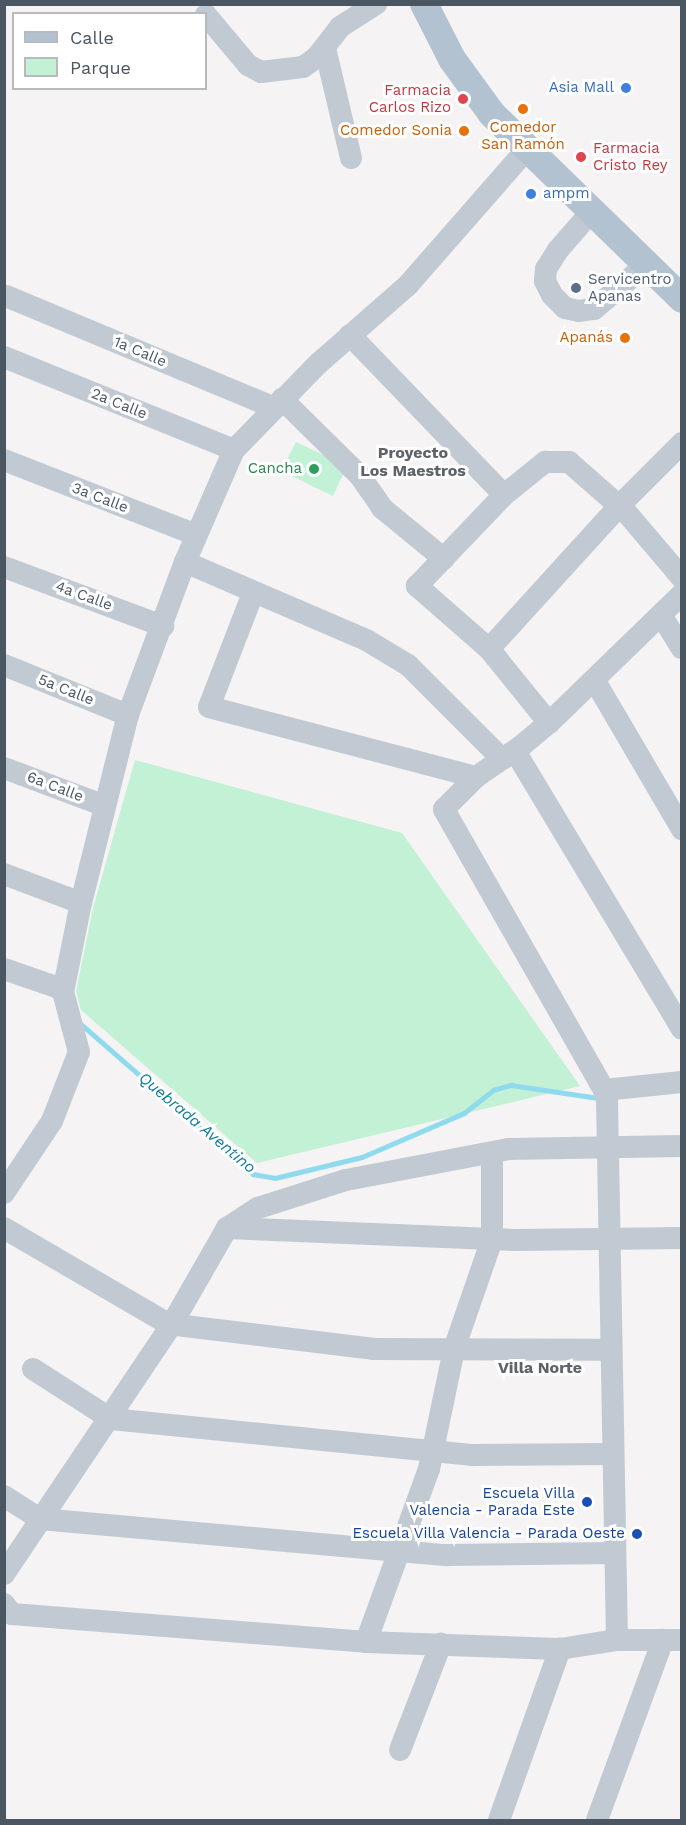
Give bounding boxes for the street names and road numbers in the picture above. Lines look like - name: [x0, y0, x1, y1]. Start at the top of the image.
- street label: 1a Calle: [111, 333, 169, 371]
- street label: 2a Calle: [88, 385, 150, 423]
- street label: 3a Calle: [69, 479, 131, 517]
- street label: 4a Calle: [53, 577, 115, 615]
- street label: 5a Calle: [35, 671, 97, 709]
- street label: 6a Calle: [24, 768, 86, 806]

